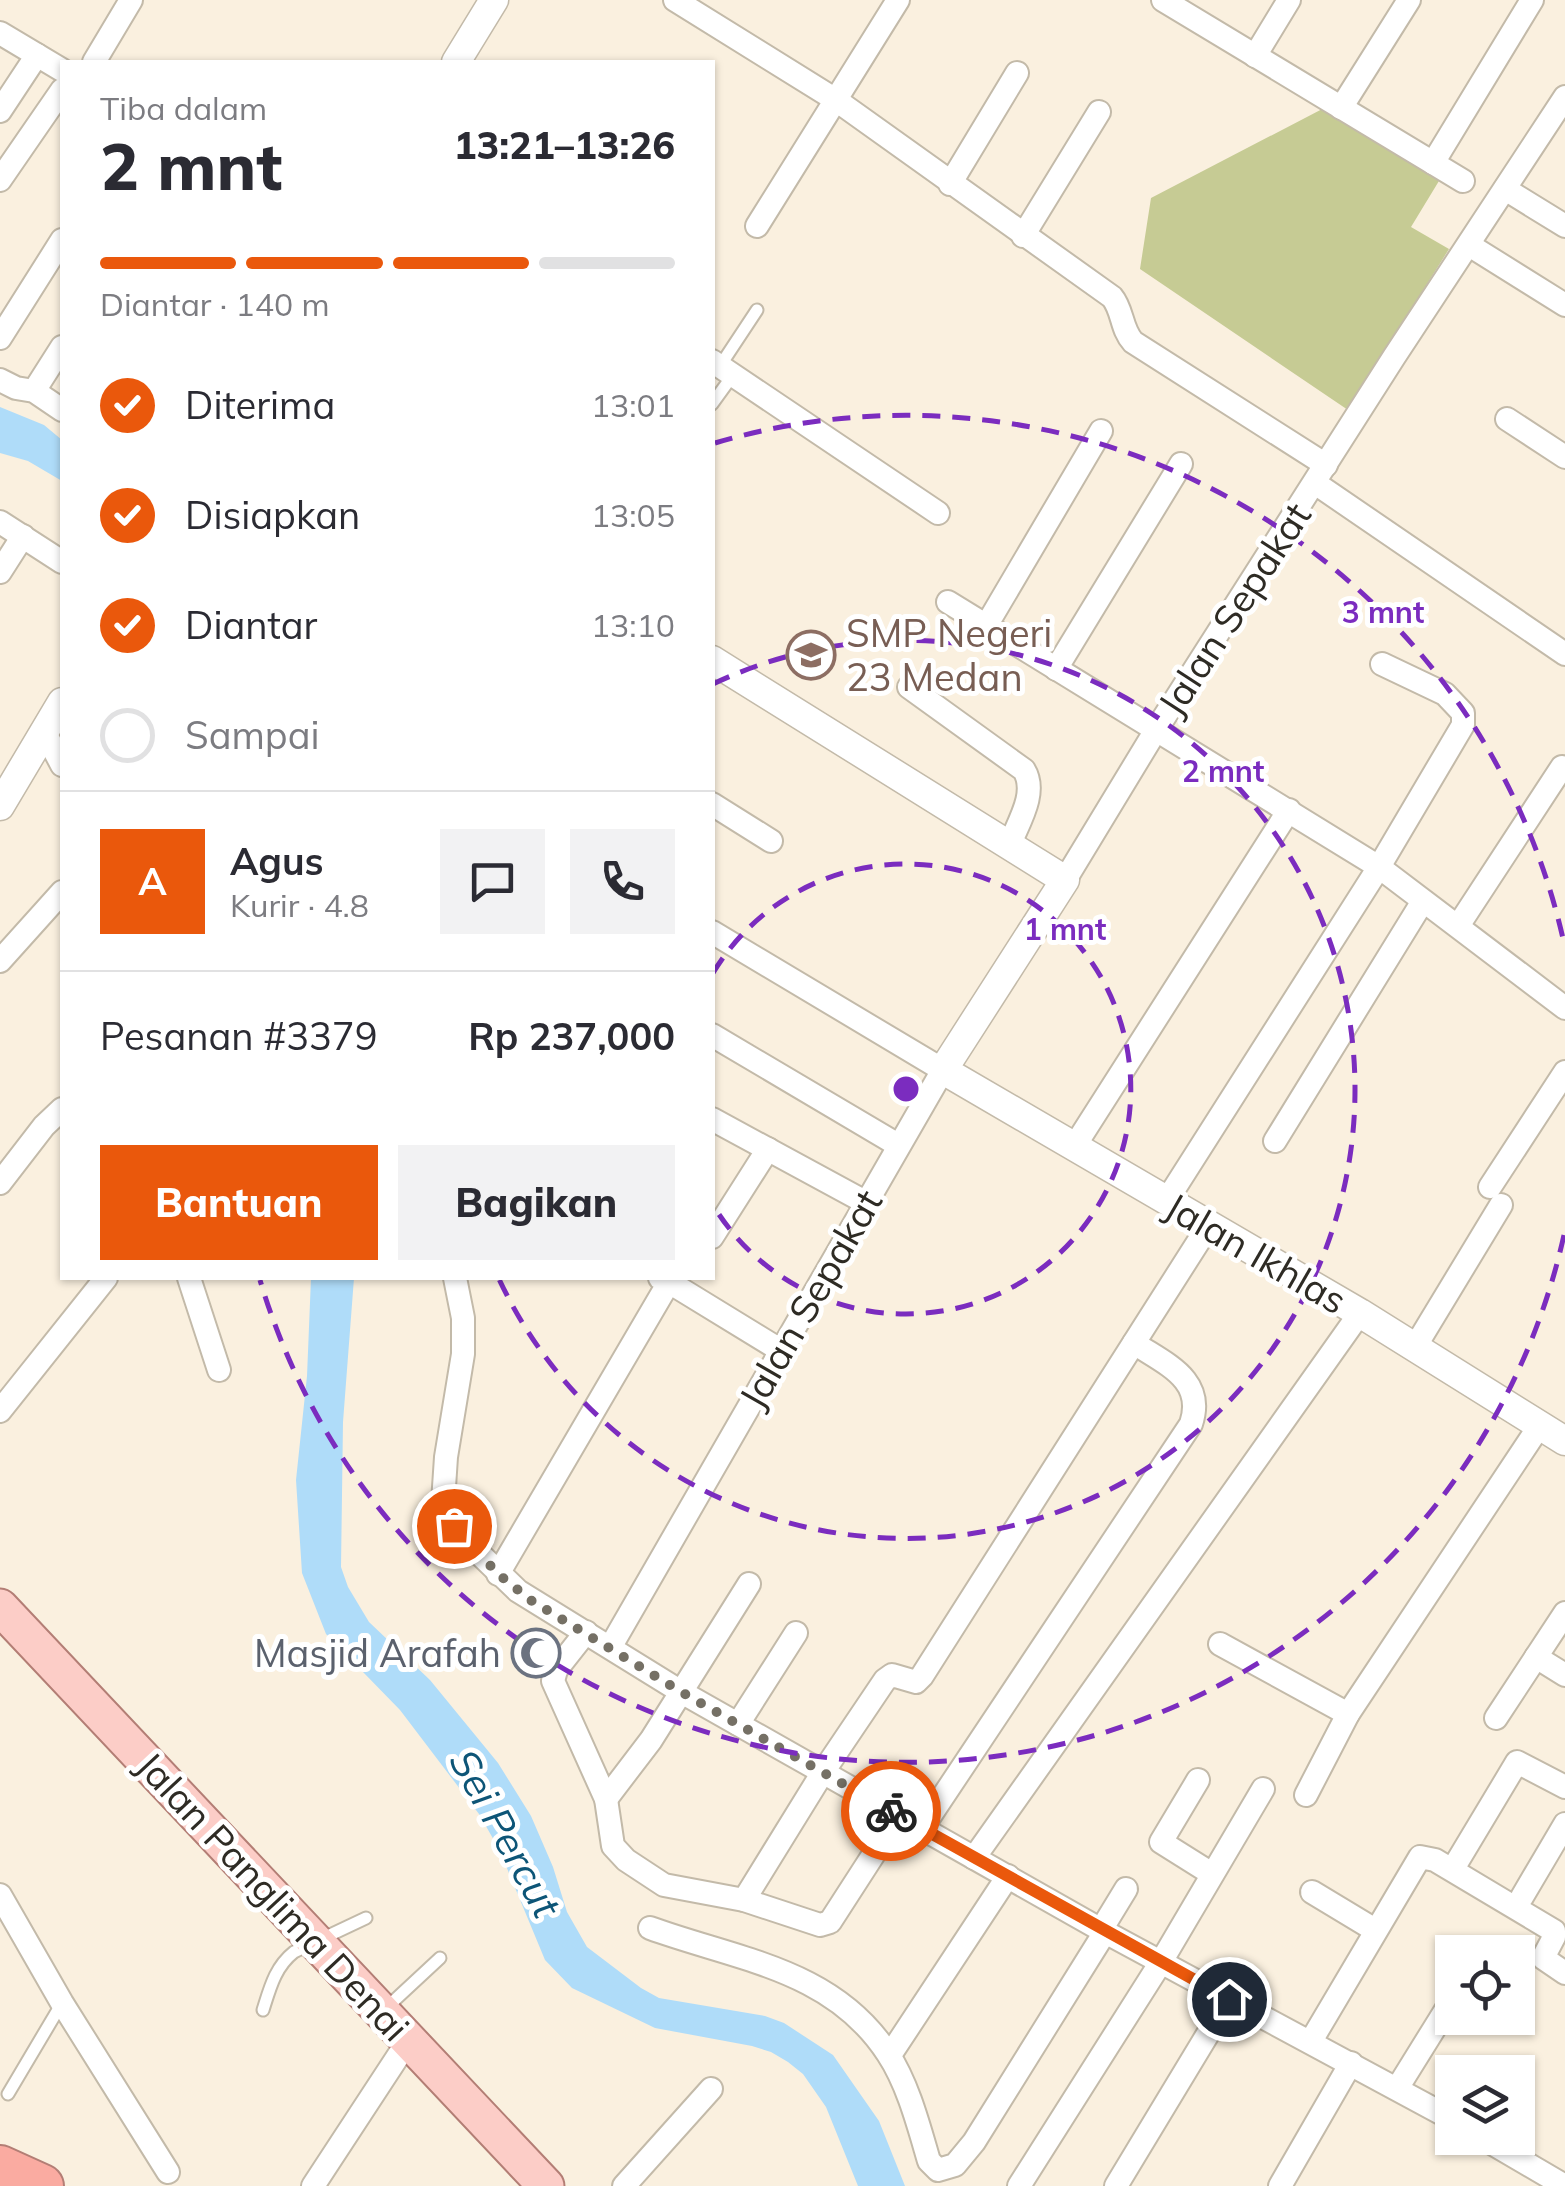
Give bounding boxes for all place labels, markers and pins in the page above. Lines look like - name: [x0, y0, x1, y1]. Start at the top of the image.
- place label: SMP Negeri 23 Medan: [846, 609, 1052, 701]
- school or university icon: SMP Negeri 23 Medan: [785, 629, 837, 681]
- centre of rings: [888, 1071, 924, 1107]
- pin: [412, 1484, 497, 1569]
- mosque icon: Masjid Arafah: [510, 1627, 562, 1679]
- place label: Masjid Arafah: [254, 1629, 501, 1677]
- pin: [1187, 1957, 1272, 2042]

